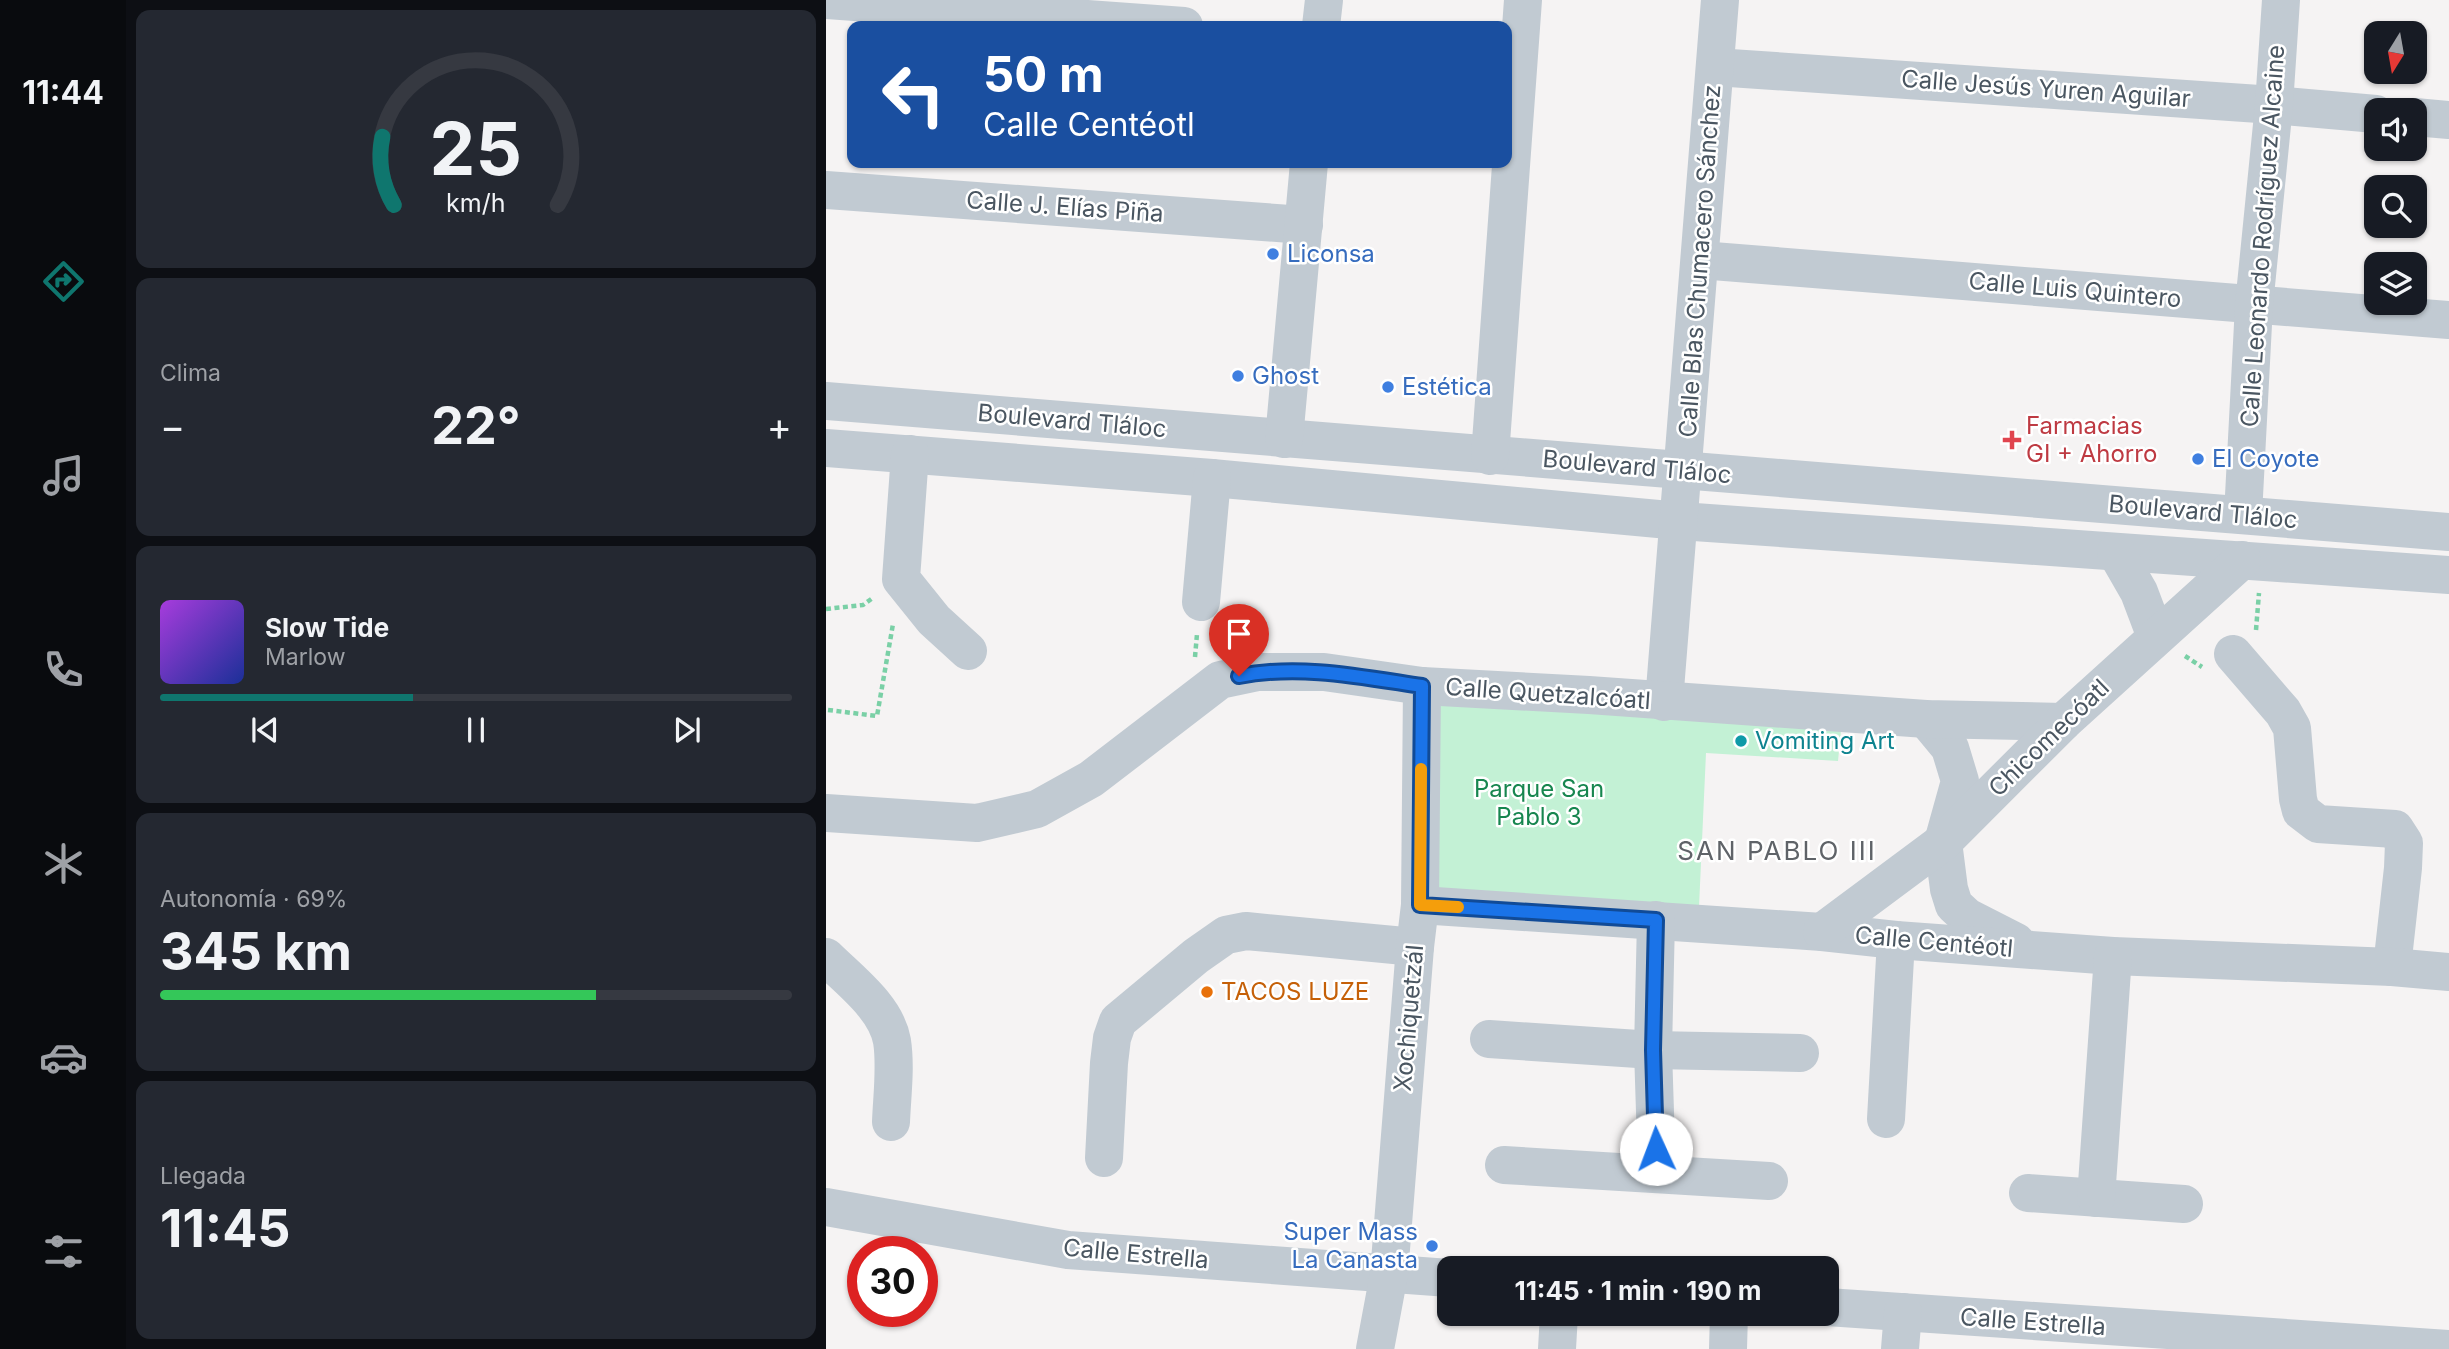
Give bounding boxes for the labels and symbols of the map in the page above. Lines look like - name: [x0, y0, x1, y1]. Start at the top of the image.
- north arrow: [2364, 21, 2427, 84]
- street label: Calle Leonardo Rodríguez Alcaine: [2235, 44, 2290, 428]
- street label: Calle Jesús Yuren Aguilar: [1900, 64, 2192, 113]
- street label: Calle Blas Chumacero Sánchez: [1673, 84, 1726, 438]
- street label: Calle J. Elías Piña: [965, 185, 1165, 228]
- place label: Liconsa: [1287, 239, 1375, 268]
- marker: Liconsa: [1265, 246, 1281, 262]
- street label: Calle Luis Quintero: [1967, 266, 2183, 313]
- place label: Ghost: [1252, 361, 1319, 390]
- marker: Ghost: [1230, 368, 1246, 384]
- place label: Estética: [1402, 372, 1492, 401]
- marker: Estética: [1380, 379, 1396, 395]
- street label: Boulevard Tláloc: [977, 398, 1168, 443]
- place label: Farmacias GI + Ahorro: [2026, 411, 2157, 468]
- marker: Farmacias GI + Ahorro: [2004, 432, 2020, 448]
- street label: Boulevard Tláloc: [1542, 444, 1733, 489]
- place label: El Coyote: [2212, 444, 2319, 473]
- marker: El Coyote: [2190, 451, 2206, 467]
- street label: Boulevard Tláloc: [2108, 489, 2299, 534]
- pin: [1209, 604, 1269, 676]
- street label: Calle Quetzalcóatl: [1444, 672, 1652, 715]
- street label: Chicomecóatl: [1982, 673, 2115, 802]
- place label: Vomiting Art: [1755, 726, 1895, 755]
- marker: Vomiting Art: [1733, 733, 1749, 749]
- park label: Parque San Pablo 3: [1474, 774, 1604, 831]
- district label: SAN PABLO III: [1677, 835, 1877, 866]
- street label: Calle Centéotl: [1854, 920, 2014, 963]
- street label: Xochiquetzál: [1388, 943, 1429, 1092]
- place label: TACOS LUZE: [1221, 977, 1369, 1006]
- marker: TACOS LUZE: [1199, 984, 1215, 1000]
- position arrow: [1619, 1112, 1693, 1186]
- place label: Super Mass La Canasta: [1283, 1217, 1418, 1274]
- street label: Calle Estrella: [1062, 1233, 1210, 1274]
- speed limit sign: 30: [847, 1236, 938, 1327]
- marker: Super Mass La Canasta: [1424, 1238, 1440, 1254]
- street label: Calle Estrella: [1959, 1302, 2107, 1341]

